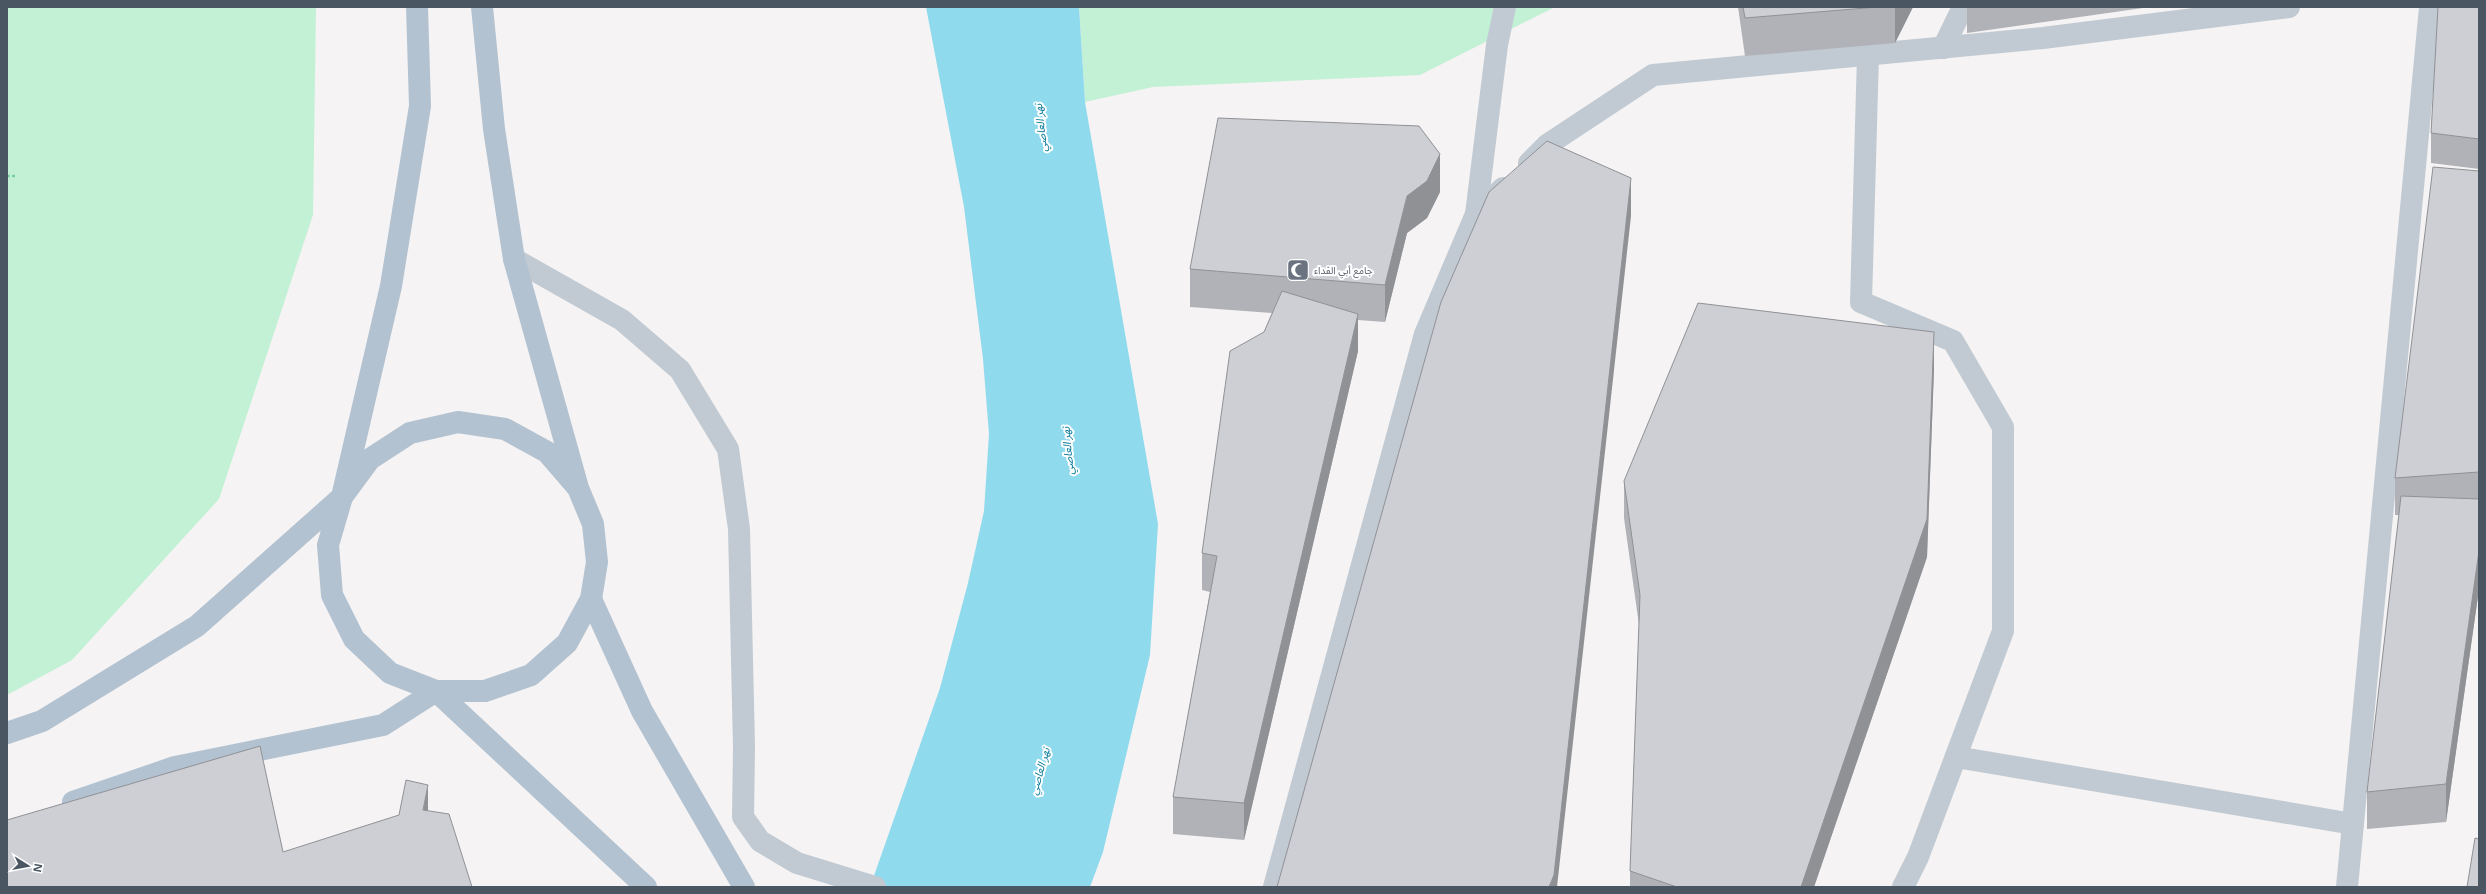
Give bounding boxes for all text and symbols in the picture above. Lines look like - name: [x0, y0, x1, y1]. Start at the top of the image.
- water label: نهر العاصي: [1030, 101, 1053, 153]
- mosque icon: جامع أبي الفداء: [1285, 257, 1311, 283]
- place label: جامع أبي الفداء: [1314, 263, 1373, 278]
- water label: نهر العاصي: [1057, 425, 1079, 476]
- water label: نهر العاصي: [1025, 744, 1056, 797]
- north arrow: [8, 846, 48, 886]
- text: N: [30, 862, 47, 874]

